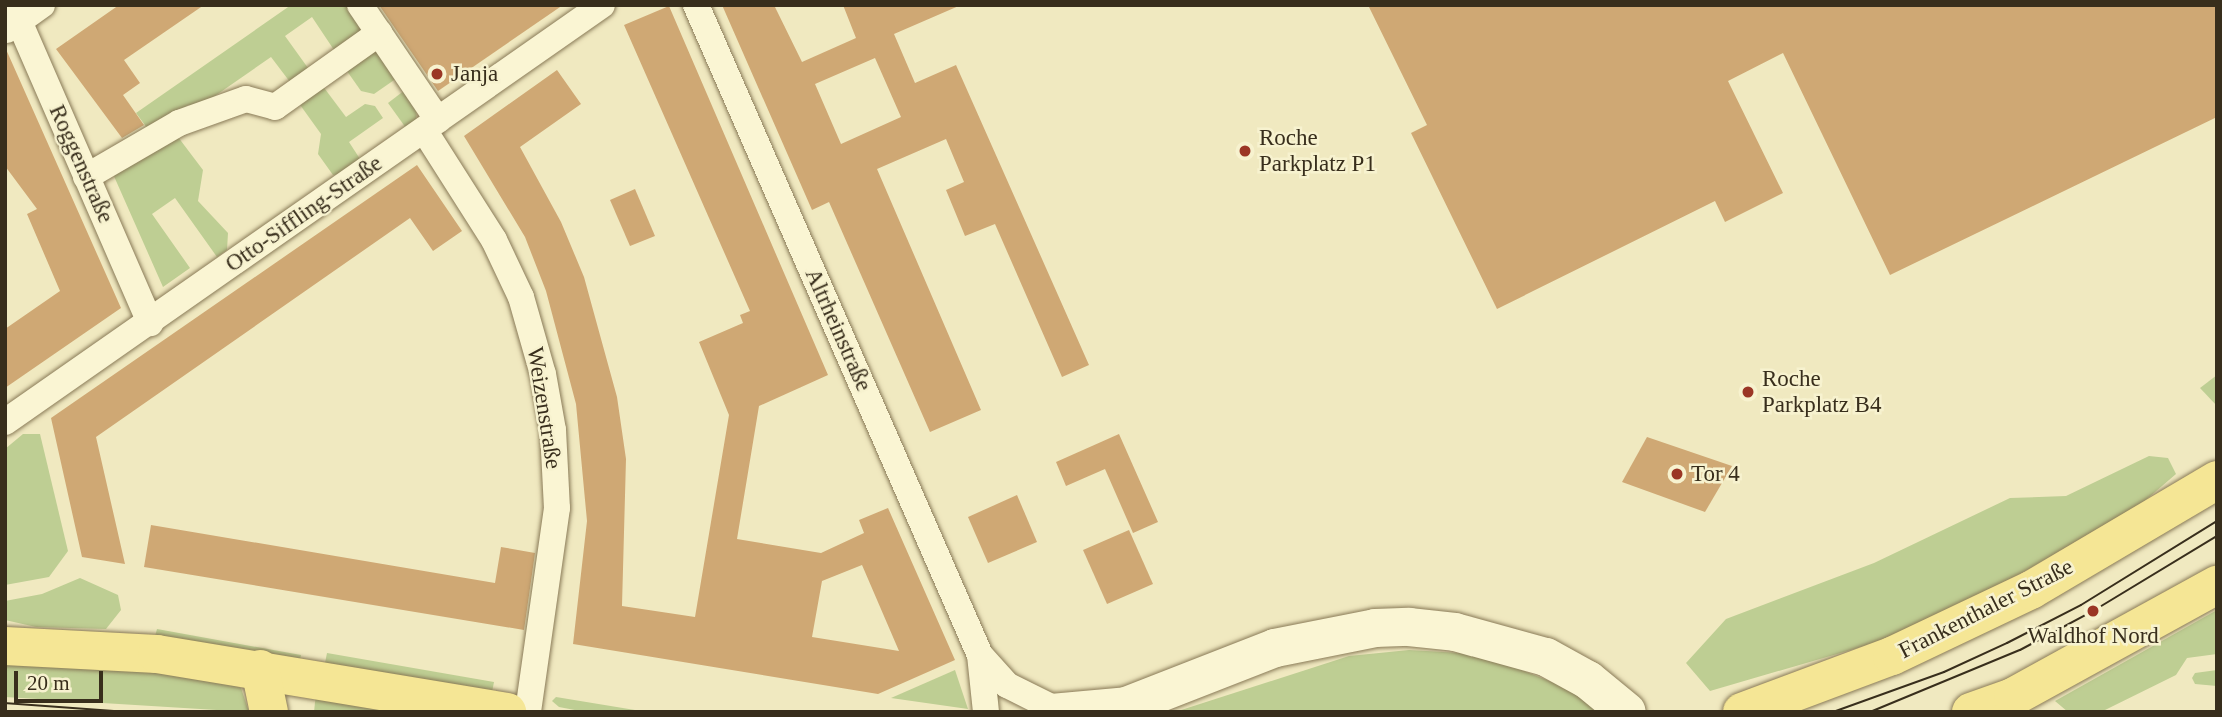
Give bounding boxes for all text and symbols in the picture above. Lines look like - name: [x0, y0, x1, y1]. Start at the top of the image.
- place label: Janja: [451, 60, 498, 88]
- marker: Janja: [429, 66, 445, 82]
- street label: Roggenstraße: [43, 101, 119, 227]
- place label: Roche Parkplatz P1: [1259, 124, 1376, 178]
- marker: Roche Parkplatz P1: [1237, 143, 1253, 159]
- street label: Otto-Siffling-Straße: [220, 150, 388, 278]
- street label: Altrheinstraße: [799, 264, 877, 396]
- street label: Weizenstraße: [521, 345, 567, 471]
- place label: Roche Parkplatz B4: [1762, 365, 1881, 419]
- marker: Roche Parkplatz B4: [1740, 384, 1756, 400]
- place label: Tor 4: [1691, 460, 1740, 488]
- marker: Tor 4: [1669, 466, 1685, 482]
- street label: Frankenthaler Straße: [1894, 553, 2078, 665]
- marker: Waldhof Nord: [2085, 603, 2101, 619]
- place label: Waldhof Nord: [2027, 622, 2159, 650]
- scale bar: [18, 658, 107, 702]
- text: 20 m: [27, 671, 70, 695]

